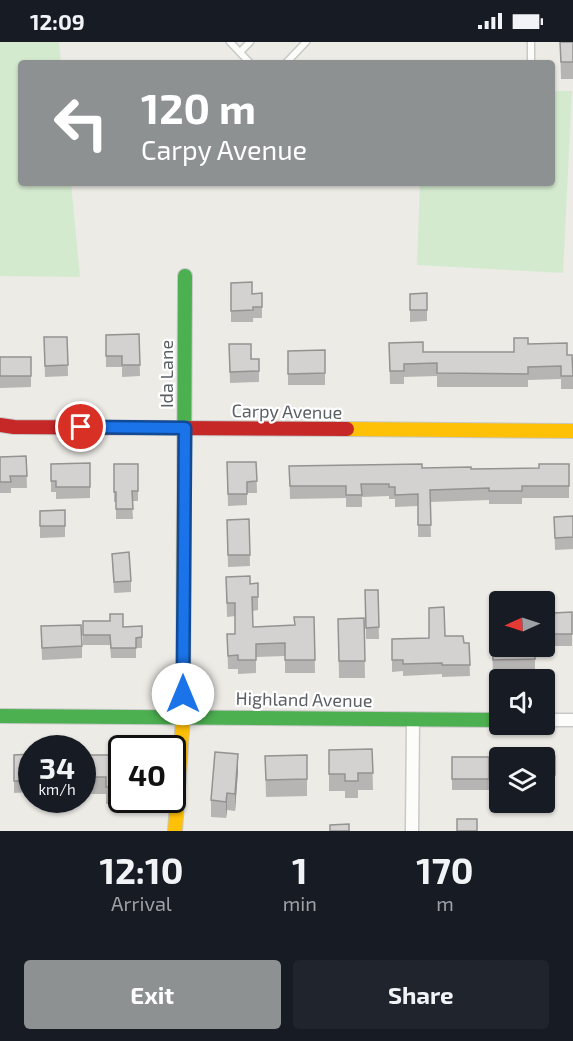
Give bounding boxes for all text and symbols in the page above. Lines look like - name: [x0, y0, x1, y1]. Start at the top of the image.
- text: 12:09: [30, 8, 85, 34]
- text: 120 m: [141, 82, 256, 132]
- icon: left: [42, 84, 120, 162]
- text: Carpy Avenue: [141, 133, 307, 165]
- street label: Ida Lane: [155, 340, 177, 408]
- street label: Carpy Avenue: [231, 399, 343, 423]
- pin: [55, 401, 106, 452]
- icon: arrive: [64, 410, 97, 443]
- north arrow: [489, 591, 555, 657]
- map controls: [489, 591, 555, 813]
- position arrow: [151, 662, 215, 726]
- button: sound: [489, 669, 555, 735]
- street label: Highland Avenue: [235, 687, 373, 711]
- speed limit sign: 40: [108, 735, 186, 813]
- button: layers: [489, 747, 555, 813]
- text: 34: [39, 749, 75, 785]
- text: km/h: [38, 780, 76, 798]
- text: 12:10: [99, 848, 183, 891]
- text: 1: [292, 848, 308, 891]
- text: 170: [416, 848, 474, 891]
- text: Arrival: [111, 891, 172, 915]
- text: min: [283, 891, 317, 915]
- text: m: [436, 891, 454, 915]
- button: Exit: [24, 960, 281, 1029]
- button: Share: [293, 960, 549, 1029]

